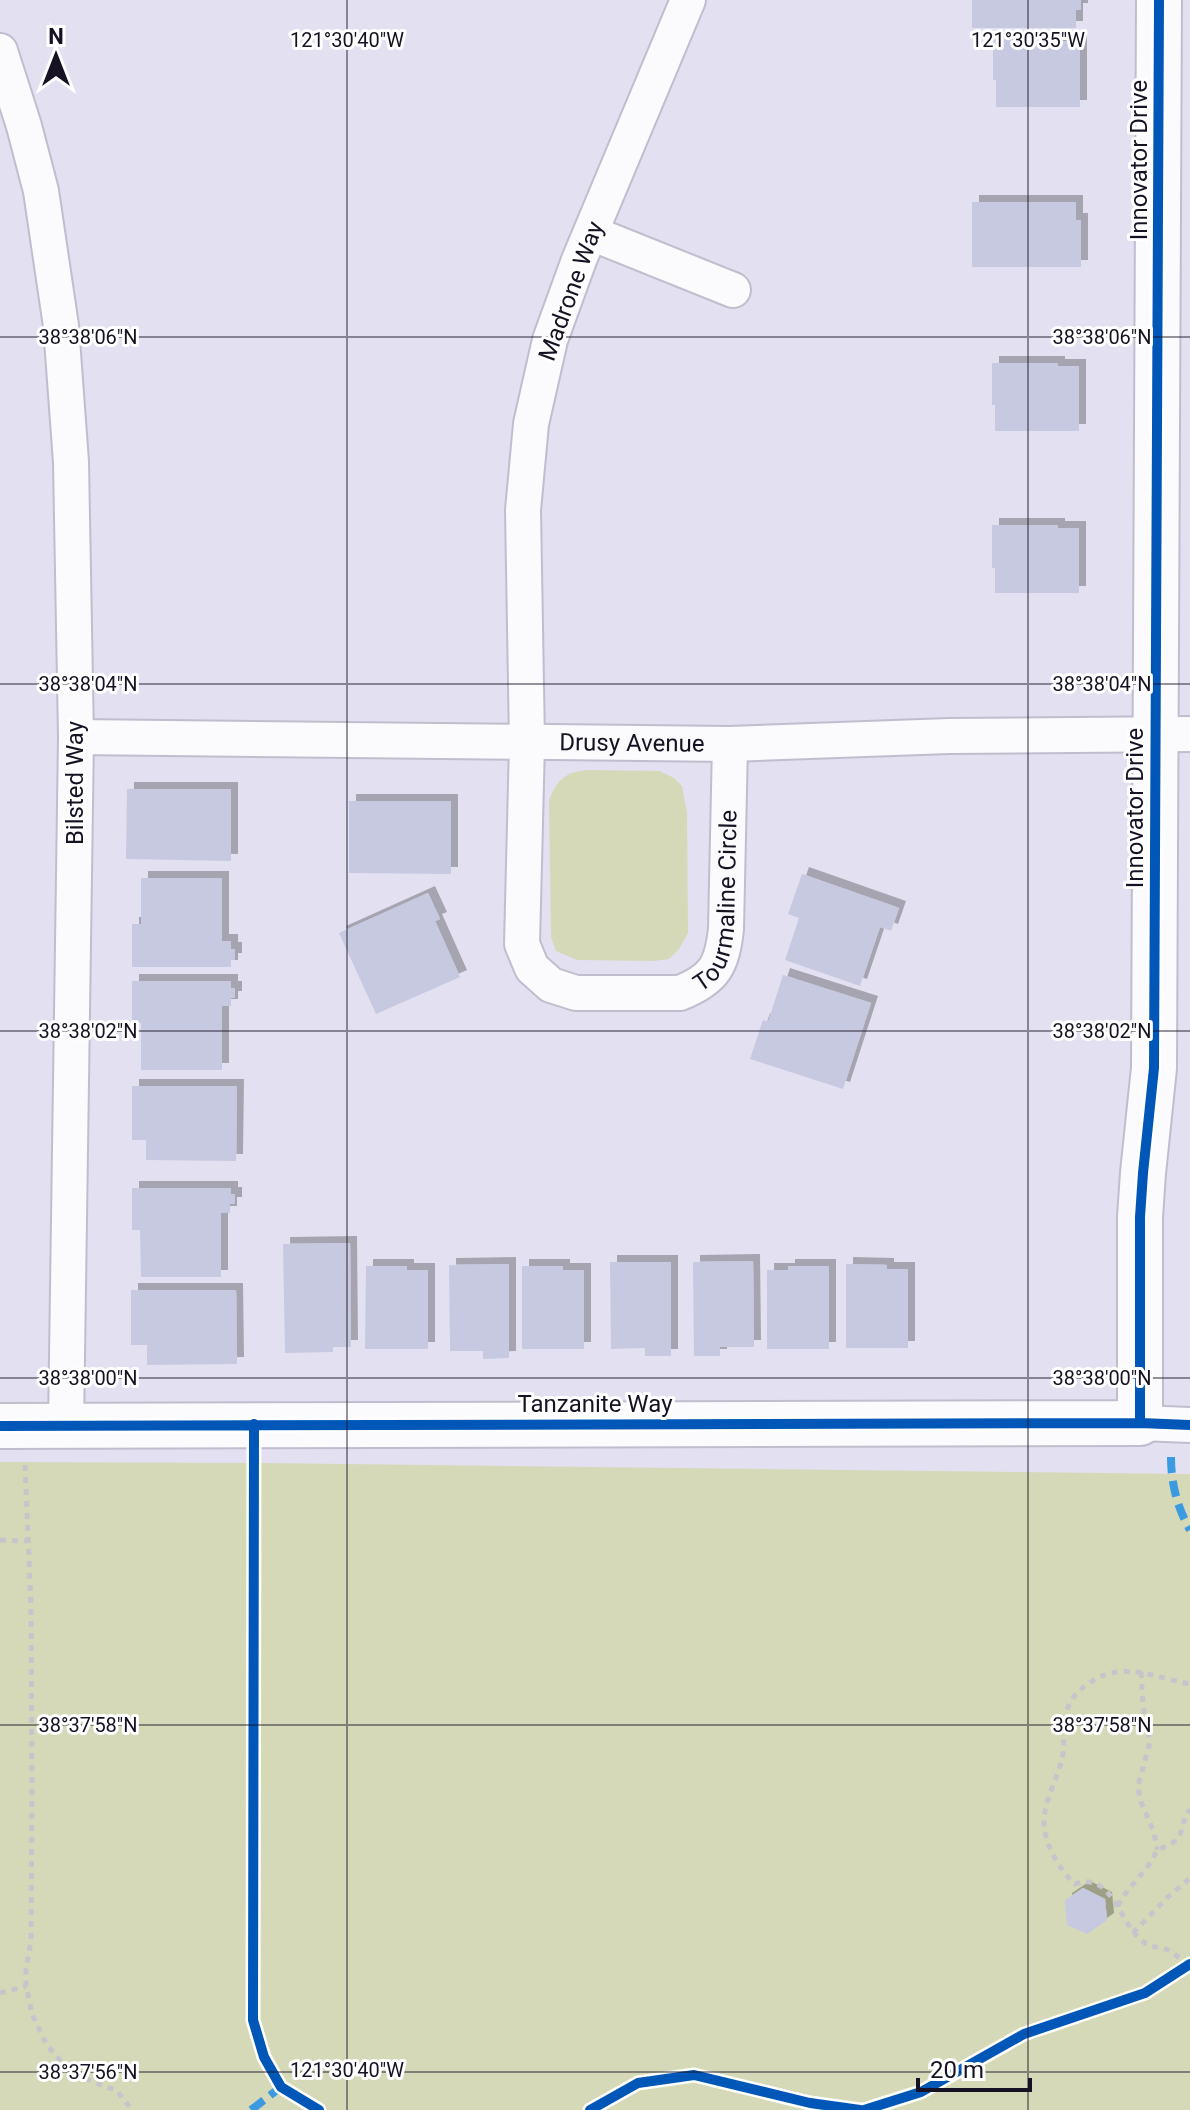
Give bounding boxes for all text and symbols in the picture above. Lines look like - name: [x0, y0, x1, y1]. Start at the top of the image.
- north arrow: [16, 16, 96, 96]
- text: N: [48, 24, 64, 49]
- text: 121°30'40"W: [290, 28, 404, 52]
- text: 121°30'35"W: [971, 28, 1085, 52]
- street label: Innovator Drive: [1125, 80, 1153, 240]
- street label: Madrone Way: [533, 217, 609, 364]
- text: 38°38'06"N: [38, 325, 138, 349]
- text: 38°38'06"N: [1052, 325, 1152, 349]
- text: 38°38'04"N: [38, 672, 138, 696]
- text: 38°38'04"N: [1052, 672, 1152, 696]
- street label: Bilsted Way: [61, 720, 89, 845]
- street label: Drusy Avenue: [559, 728, 705, 758]
- street label: Innovator Drive: [1121, 728, 1149, 888]
- street label: Tourmaline Circle: [688, 810, 743, 997]
- text: 38°38'02"N: [38, 1019, 138, 1043]
- text: 38°38'02"N: [1052, 1019, 1152, 1043]
- text: 38°38'00"N: [38, 1366, 138, 1390]
- text: 38°38'00"N: [1052, 1366, 1152, 1390]
- street label: Tanzanite Way: [517, 1390, 673, 1418]
- text: 38°37'58"N: [38, 1713, 138, 1737]
- text: 38°37'58"N: [1052, 1713, 1152, 1737]
- scale bar: [918, 2042, 1030, 2092]
- text: 20 m: [930, 2056, 984, 2084]
- text: 121°30'40"W: [290, 2058, 404, 2082]
- text: 38°37'56"N: [38, 2060, 138, 2084]

